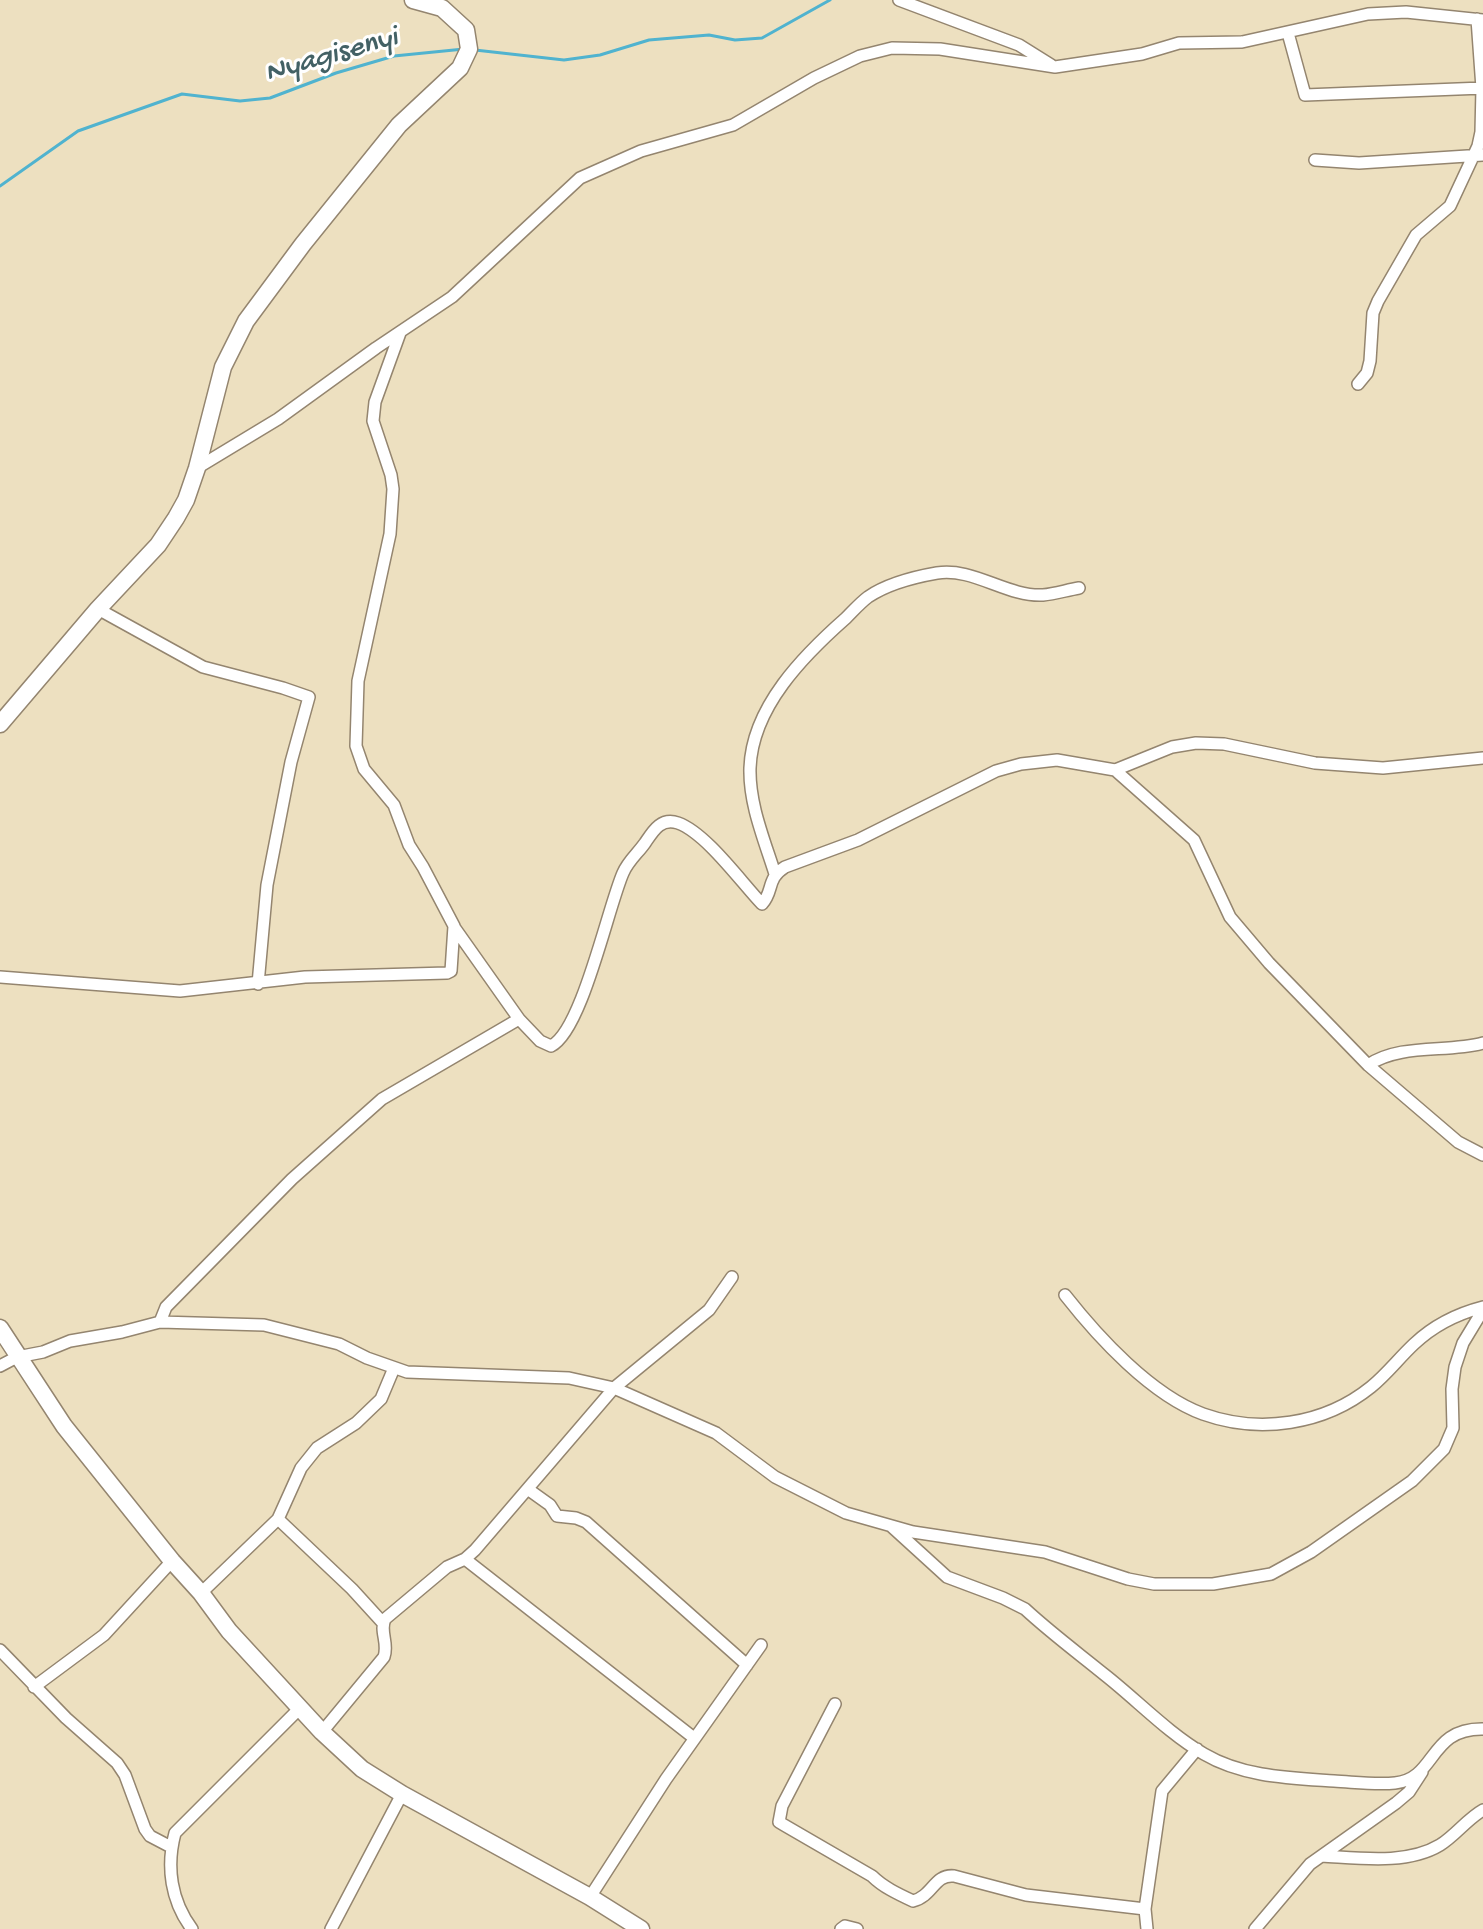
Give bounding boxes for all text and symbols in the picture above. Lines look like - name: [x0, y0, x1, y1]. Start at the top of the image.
- water label: Nyagisenyi: [261, 21, 403, 93]

